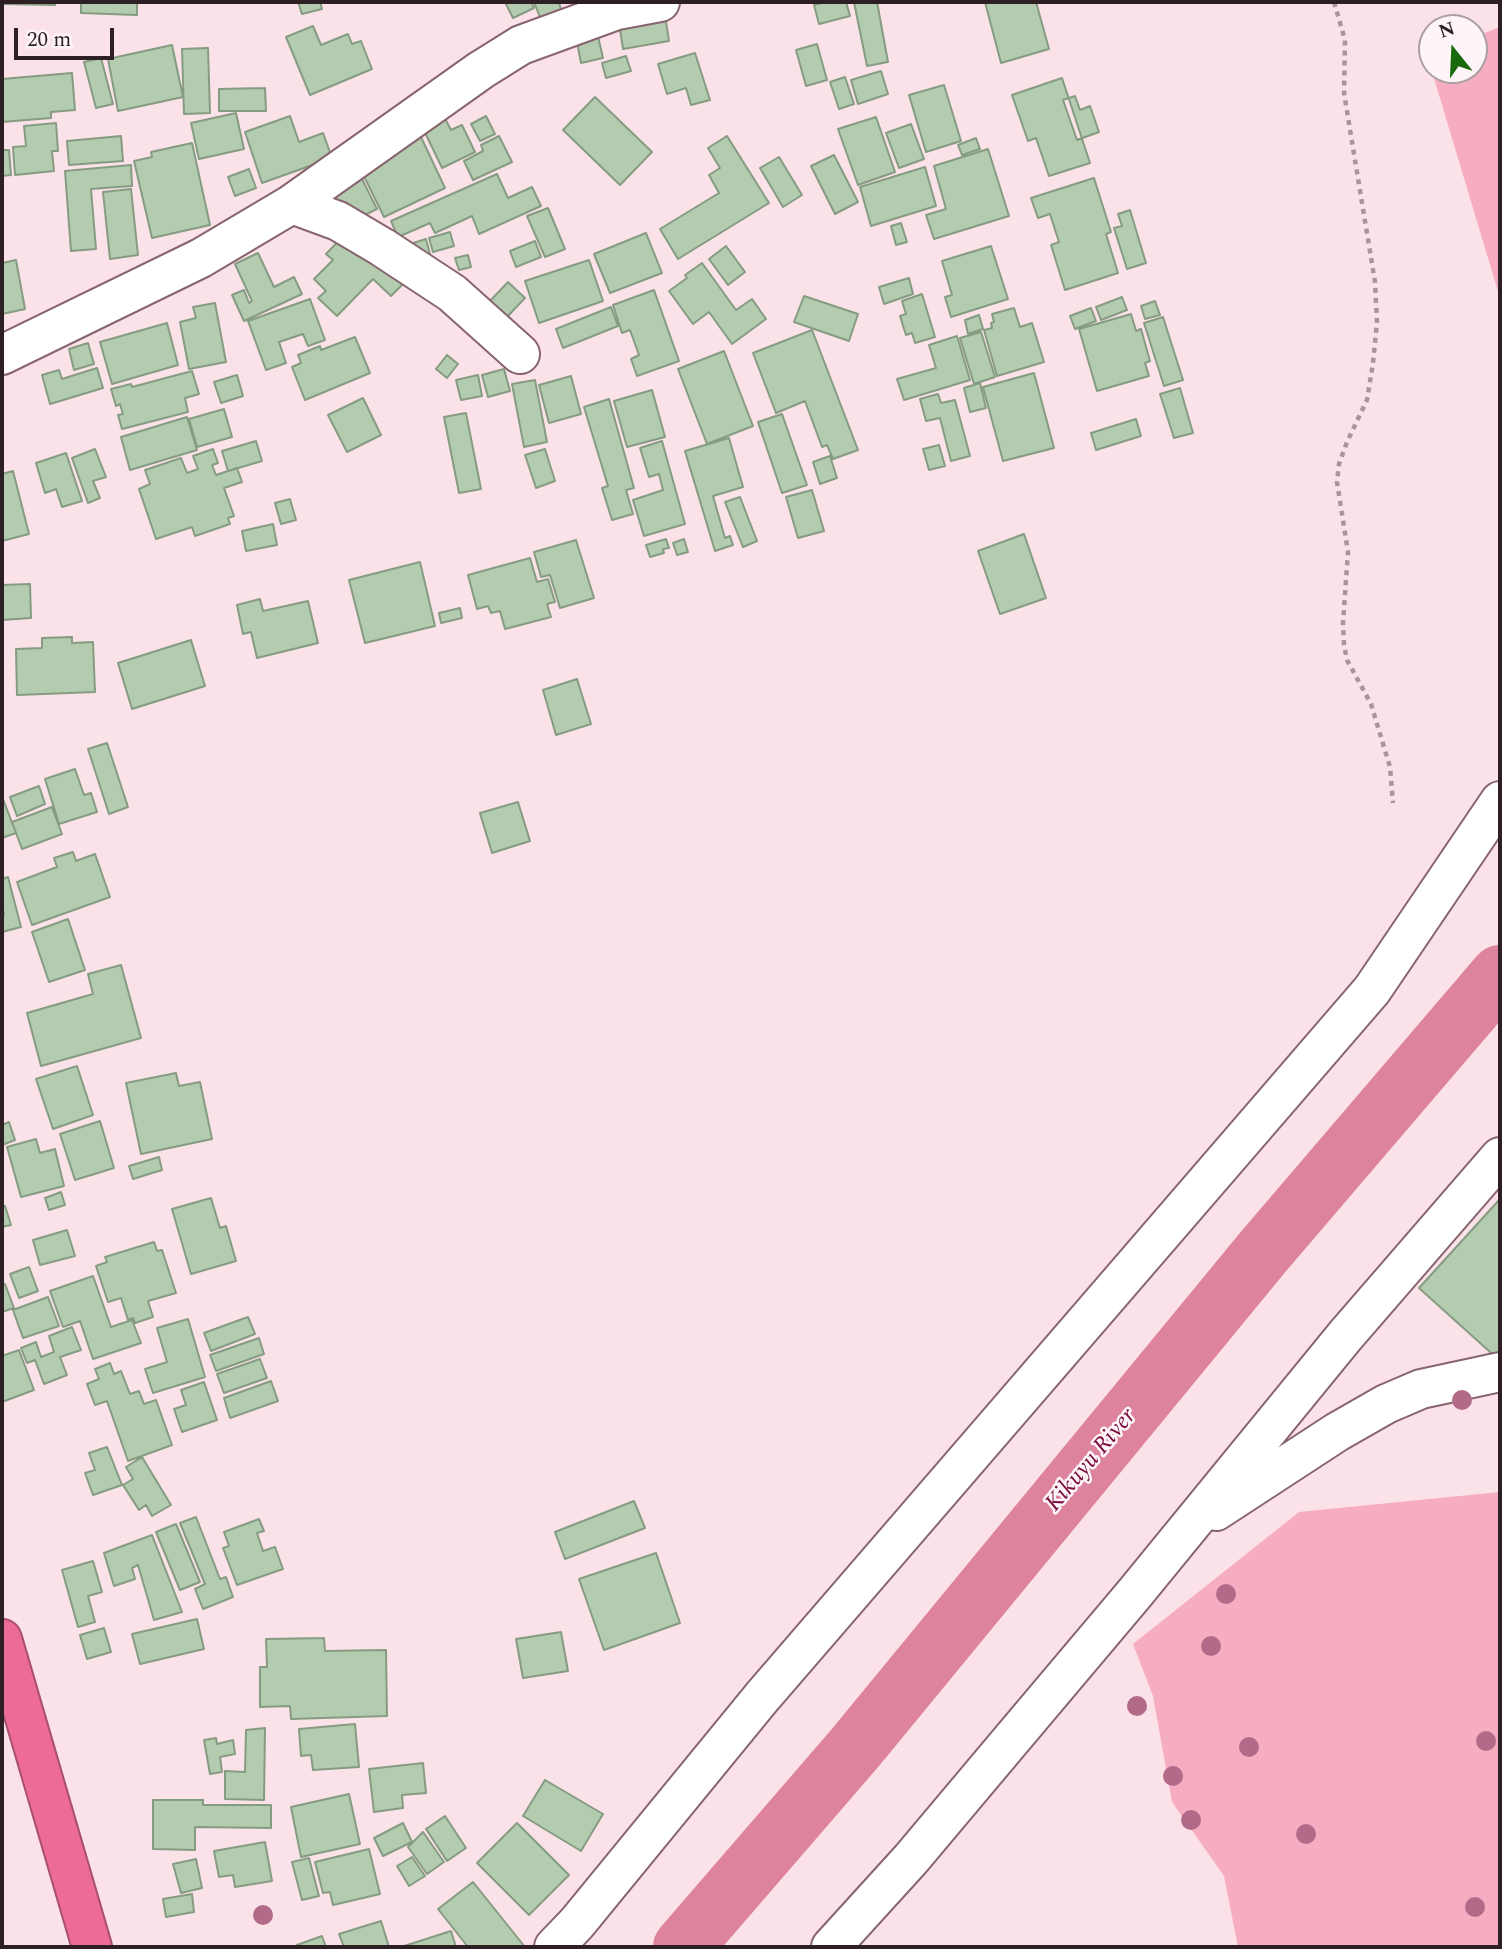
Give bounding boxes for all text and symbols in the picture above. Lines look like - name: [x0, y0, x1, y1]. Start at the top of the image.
- scale bar: [18, 14, 117, 58]
- north arrow: [1418, 14, 1488, 84]
- text: N: [1435, 14, 1459, 47]
- text: 20 m: [27, 24, 71, 56]
- water label: Kikuyu River: [1041, 1404, 1143, 1518]

